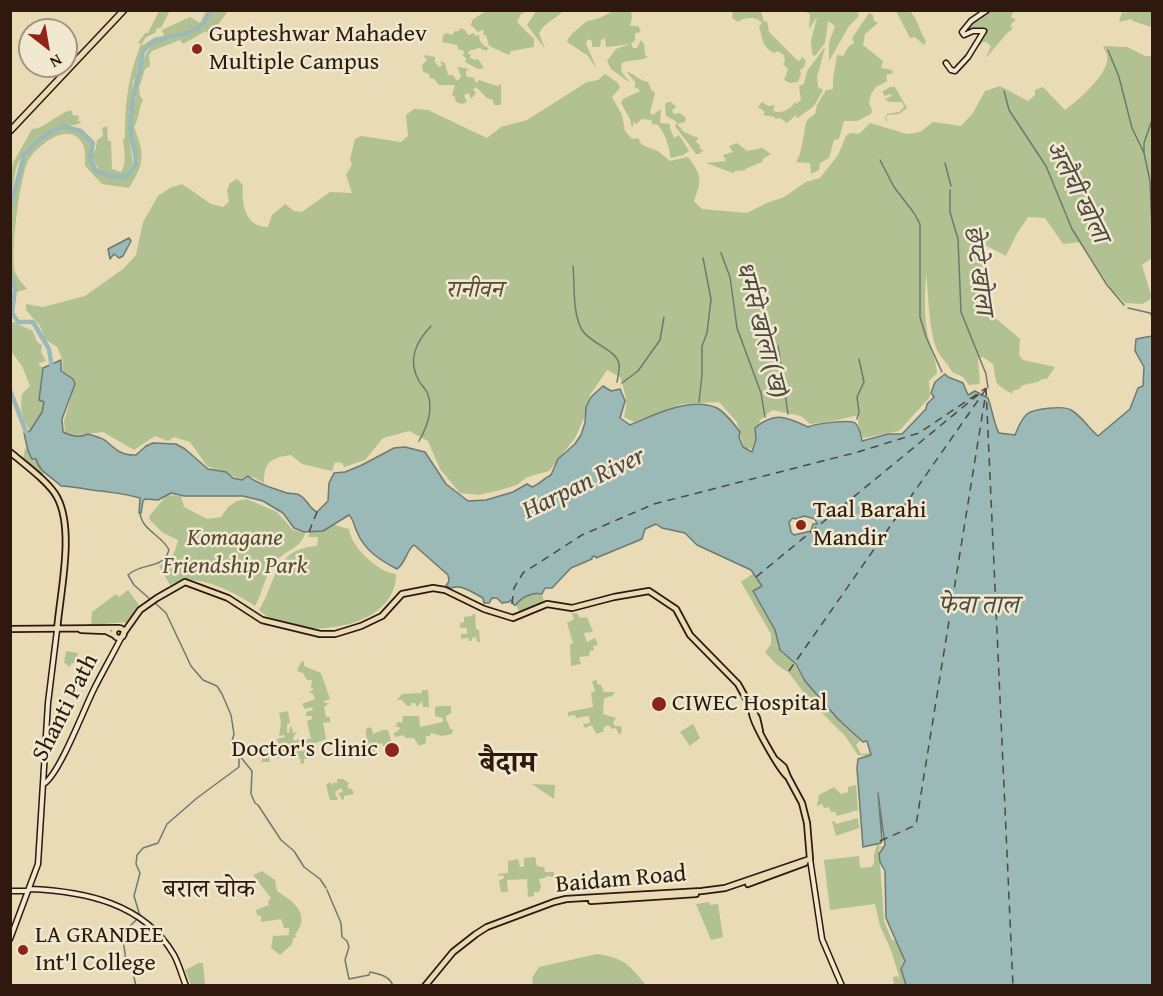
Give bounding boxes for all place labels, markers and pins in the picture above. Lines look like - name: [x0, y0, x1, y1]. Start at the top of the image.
- place label: Gupteshwar Mahadev Multiple Campus: [209, 21, 427, 77]
- marker: Gupteshwar Mahadev Multiple Campus: [190, 42, 204, 56]
- place label: Taal Barahi Mandir: [813, 497, 926, 553]
- marker: Taal Barahi Mandir: [794, 518, 808, 532]
- place label: CIWEC Hospital: [672, 690, 827, 718]
- marker: CIWEC Hospital: [650, 695, 668, 713]
- place label: Doctor's Clinic: [232, 736, 378, 764]
- marker: Doctor's Clinic: [383, 741, 401, 759]
- place label: LA GRANDEE Int'l College: [35, 922, 164, 978]
- marker: LA GRANDEE Int'l College: [16, 943, 30, 957]

